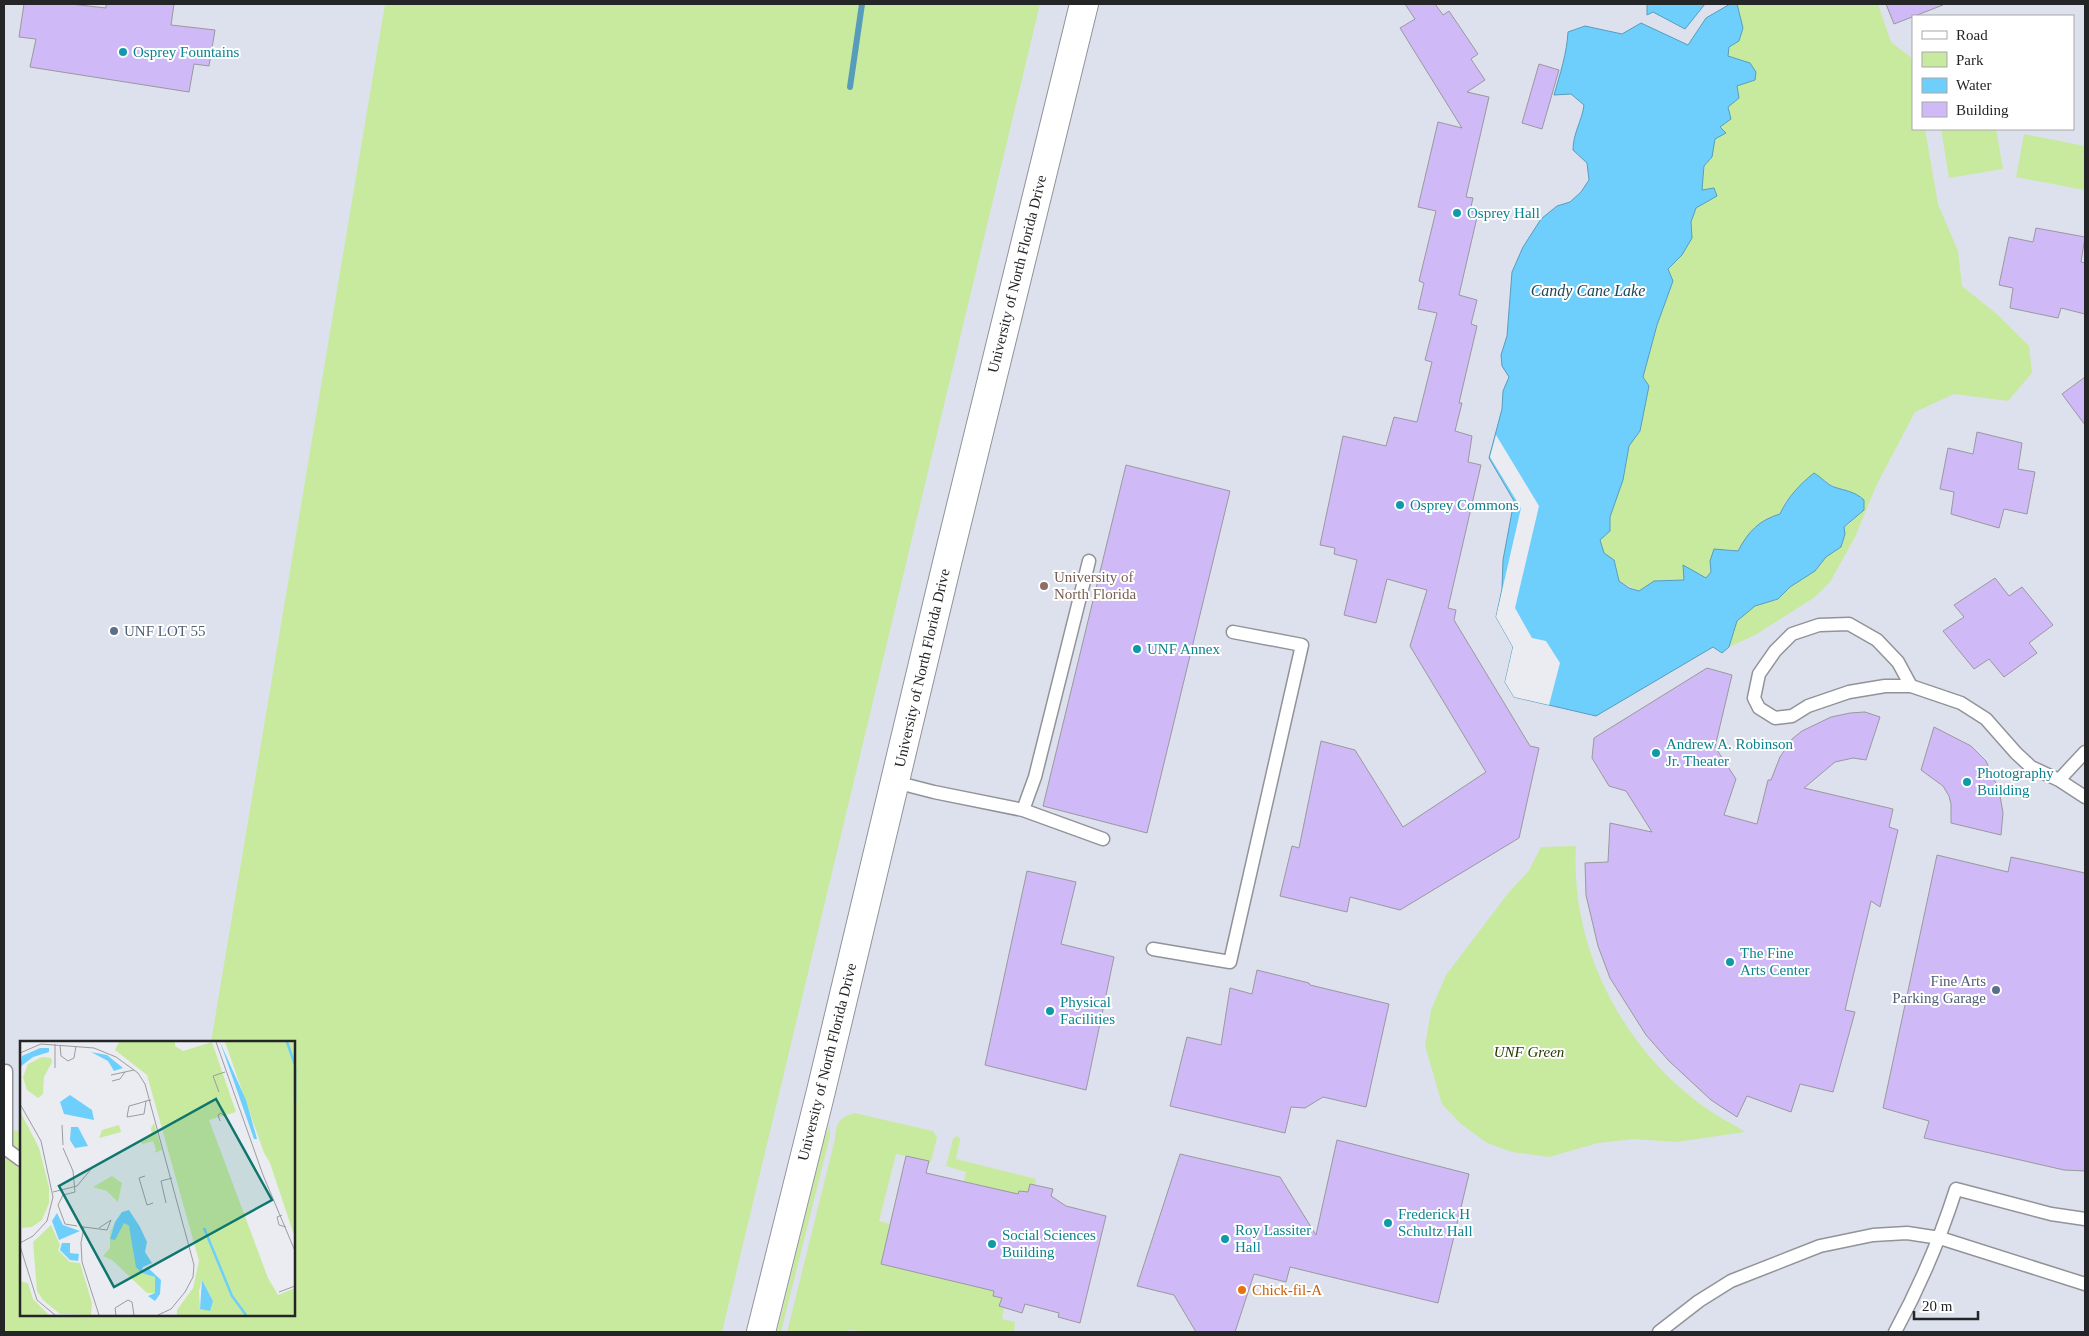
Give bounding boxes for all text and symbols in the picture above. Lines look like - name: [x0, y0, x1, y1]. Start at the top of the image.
- legend: [1912, 15, 2074, 130]
- text: Road: [1956, 27, 1988, 43]
- place label: Osprey Fountains: [133, 44, 239, 60]
- marker: Osprey Fountains: [117, 46, 129, 58]
- text: Park: [1956, 52, 1984, 68]
- text: Water: [1956, 77, 1991, 93]
- text: Building: [1956, 102, 2009, 118]
- street label: University of North Florida Drive: [985, 173, 1049, 375]
- place label: Osprey Hall: [1467, 205, 1540, 221]
- marker: Osprey Hall: [1451, 207, 1463, 219]
- water label: Candy Cane Lake: [1531, 282, 1645, 300]
- place label: Osprey Commons: [1410, 497, 1519, 513]
- marker: Osprey Commons: [1394, 499, 1406, 511]
- street label: University of North Florida Drive: [891, 567, 953, 769]
- place label: University of North Florida: [1054, 569, 1136, 602]
- marker: University of North Florida: [1038, 580, 1050, 592]
- place label: UNF LOT 55: [124, 623, 205, 639]
- marker: UNF LOT 55: [108, 625, 120, 637]
- place label: UNF Annex: [1147, 641, 1220, 657]
- marker: UNF Annex: [1131, 643, 1143, 655]
- place label: Andrew A. Robinson Jr. Theater: [1666, 736, 1794, 769]
- marker: Andrew A. Robinson Jr. Theater: [1650, 747, 1662, 759]
- place label: Photography Building: [1977, 765, 2054, 798]
- marker: Photography Building: [1961, 776, 1973, 788]
- place label: The Fine Arts Center: [1740, 945, 1810, 978]
- marker: The Fine Arts Center: [1724, 956, 1736, 968]
- street label: University of North Florida Drive: [795, 961, 859, 1163]
- place label: Fine Arts Parking Garage: [1892, 973, 1986, 1006]
- marker: Fine Arts Parking Garage: [1990, 984, 2002, 996]
- place label: Physical Facilities: [1060, 994, 1115, 1027]
- marker: Physical Facilities: [1044, 1005, 1056, 1017]
- inset map: [20, 1041, 295, 1316]
- park label: UNF Green: [1494, 1044, 1564, 1060]
- place label: Frederick H Schultz Hall: [1398, 1206, 1473, 1239]
- marker: Frederick H Schultz Hall: [1382, 1217, 1394, 1229]
- place label: Roy Lassiter Hall: [1235, 1222, 1311, 1255]
- place label: Social Sciences Building: [1002, 1227, 1096, 1260]
- marker: Roy Lassiter Hall: [1219, 1233, 1231, 1245]
- marker: Social Sciences Building: [986, 1238, 998, 1250]
- place label: Chick-fil-A: [1252, 1282, 1322, 1298]
- marker: Chick-fil-A: [1236, 1284, 1248, 1296]
- scale bar: [1914, 1288, 1978, 1320]
- text: 20 m: [1922, 1298, 1953, 1314]

